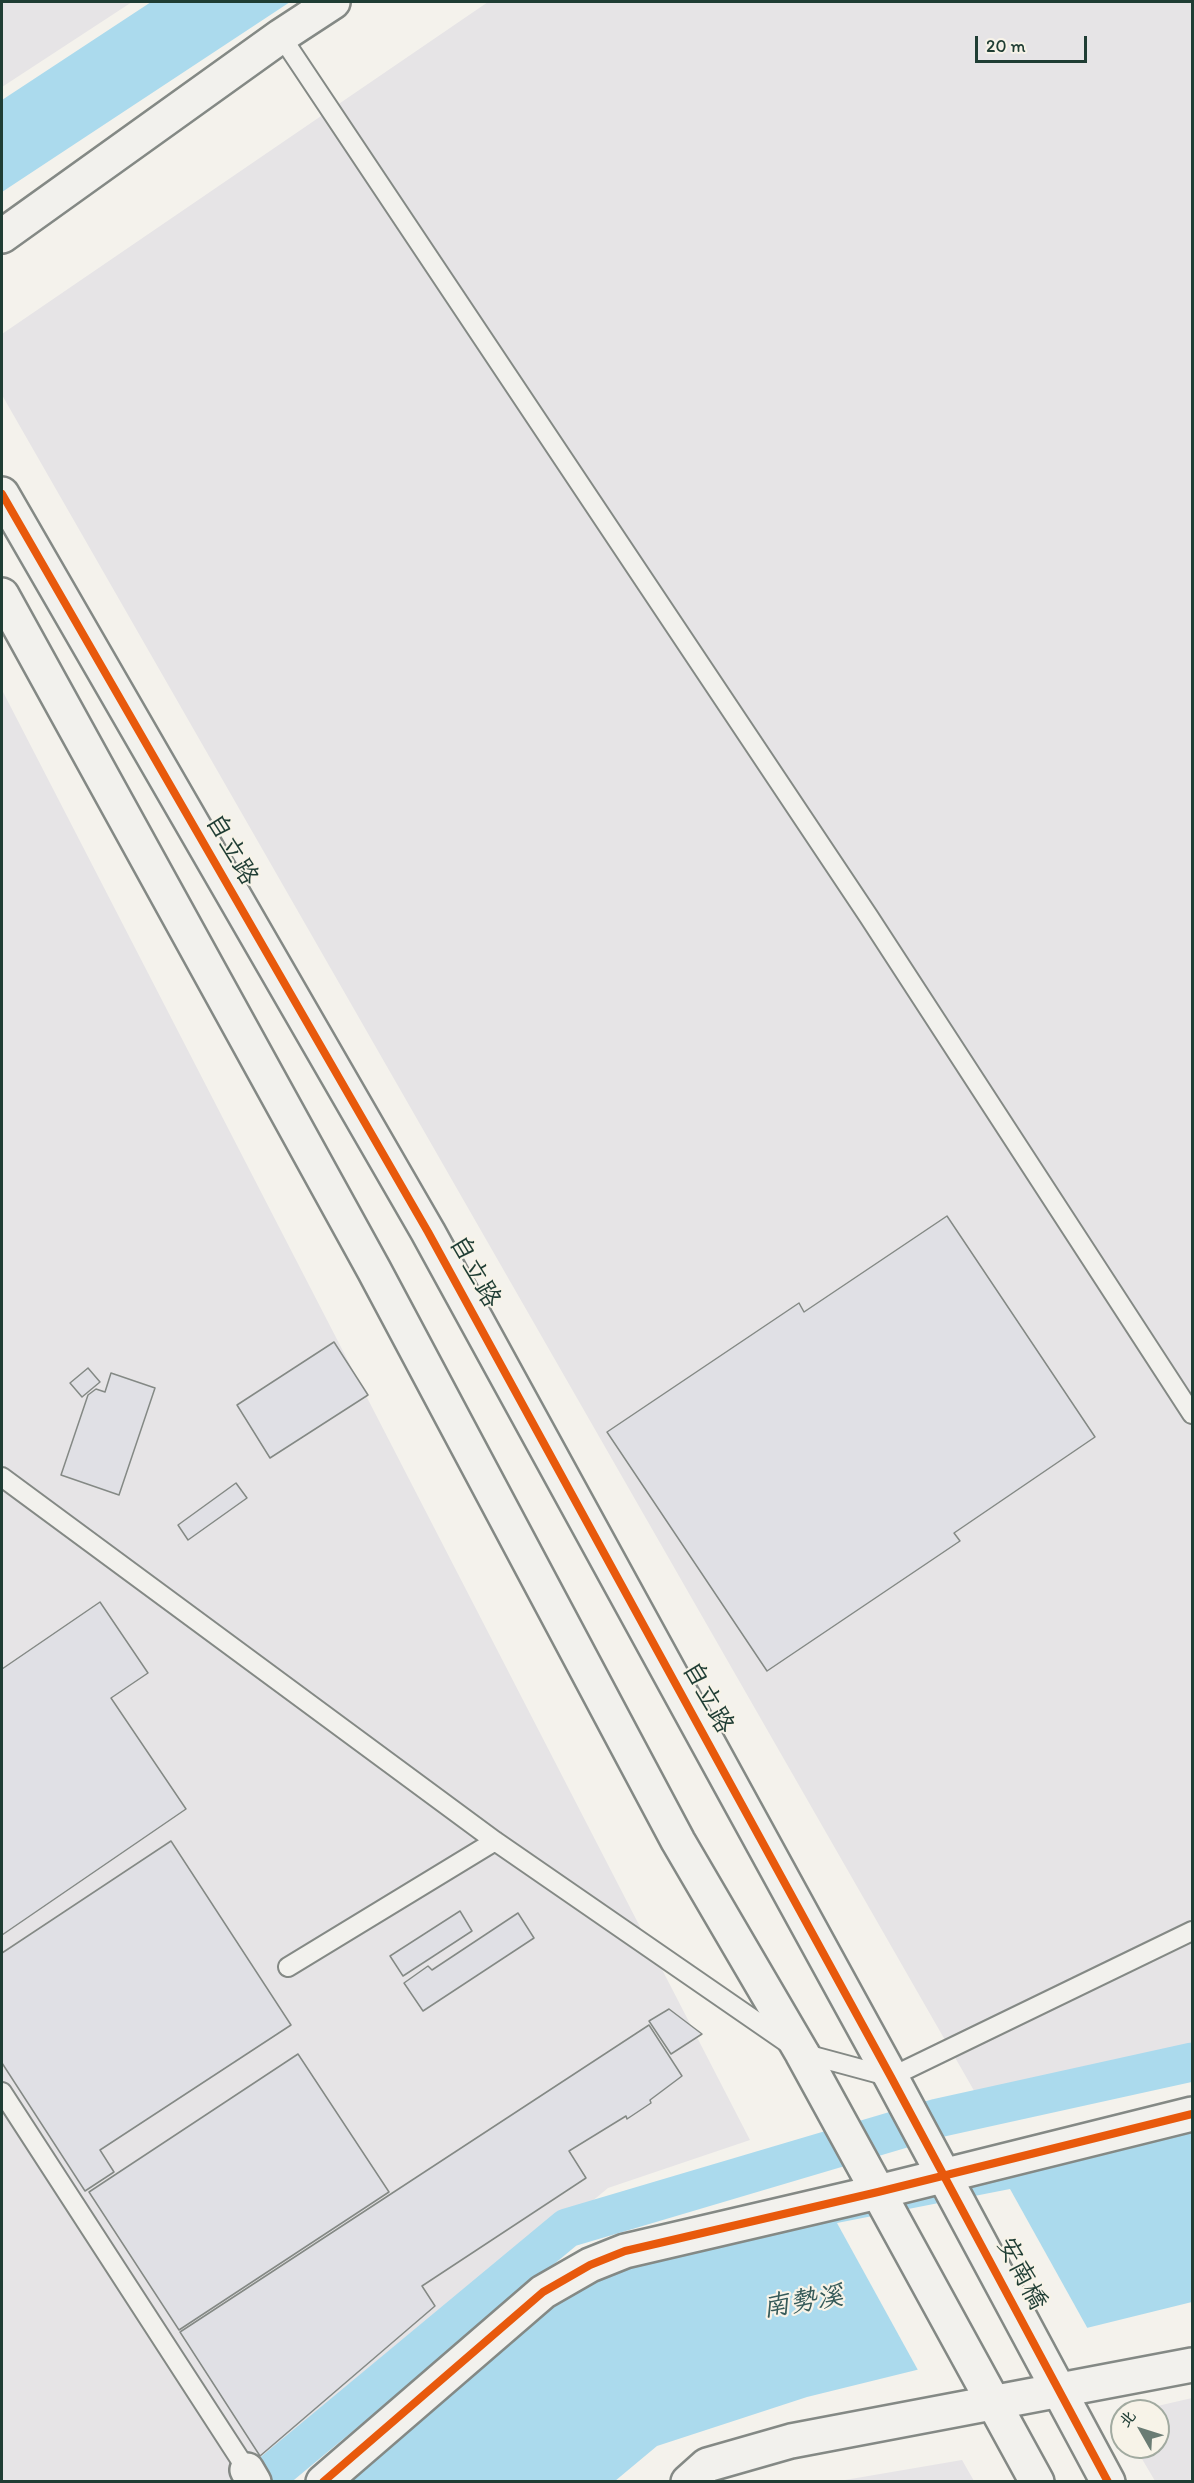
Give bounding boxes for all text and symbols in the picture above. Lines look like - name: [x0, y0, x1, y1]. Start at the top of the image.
- scale bar: [978, 24, 1090, 62]
- text: 20 m: [986, 35, 1026, 57]
- street label: 自立路: [198, 808, 264, 892]
- street label: 自立路: [441, 1230, 507, 1314]
- street label: 自立路: [674, 1656, 740, 1740]
- street label: 安南橋: [989, 2232, 1053, 2316]
- water label: 南勢溪: [760, 2281, 846, 2325]
- north arrow: [1110, 2399, 1170, 2459]
- text: 北: [1115, 2406, 1140, 2431]

